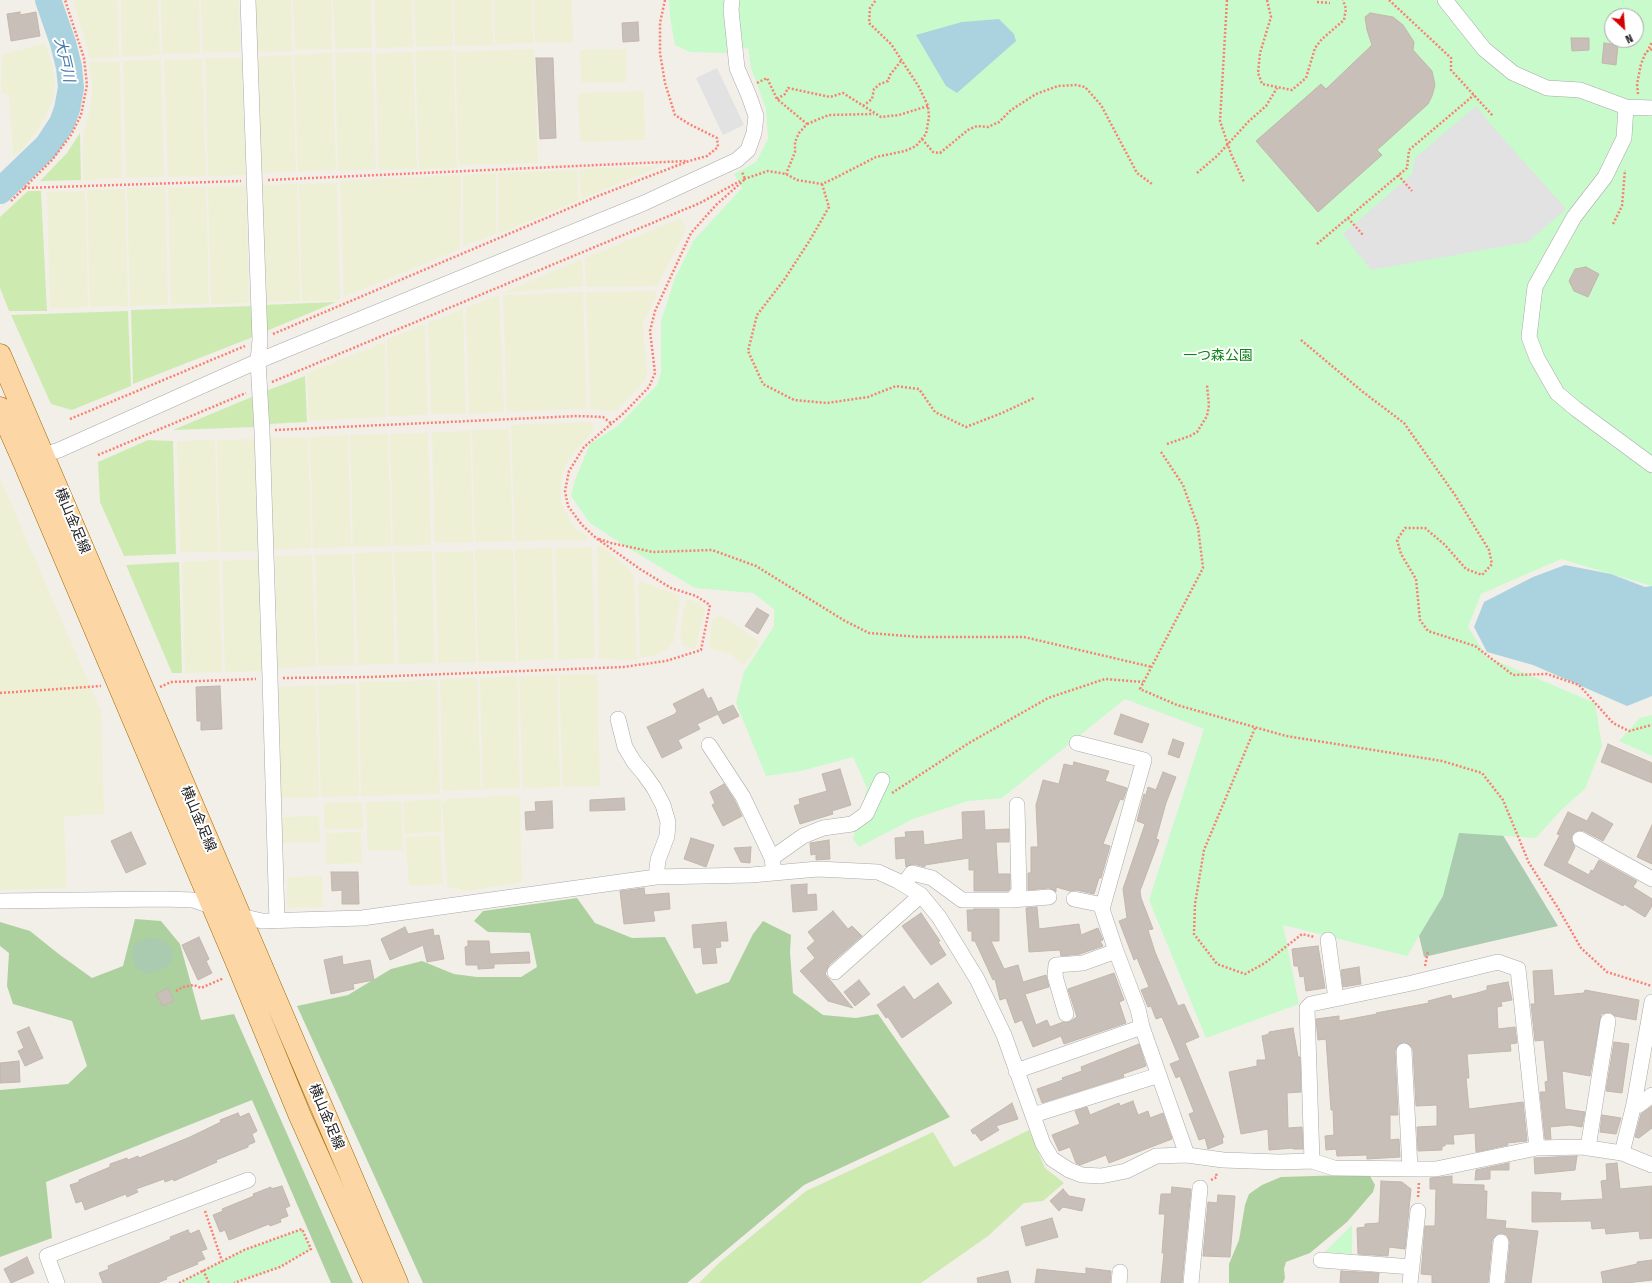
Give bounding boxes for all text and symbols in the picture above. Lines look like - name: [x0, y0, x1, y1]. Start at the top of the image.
- north arrow: [1604, 8, 1644, 48]
- text: N: [1623, 31, 1635, 46]
- water label: 大戸川: [50, 36, 78, 84]
- park label: 一つ森公園: [1183, 348, 1253, 364]
- street label: 横山金足線: [51, 486, 93, 556]
- street label: 横山金足線: [177, 784, 219, 854]
- street label: 横山金足線: [305, 1082, 347, 1152]

